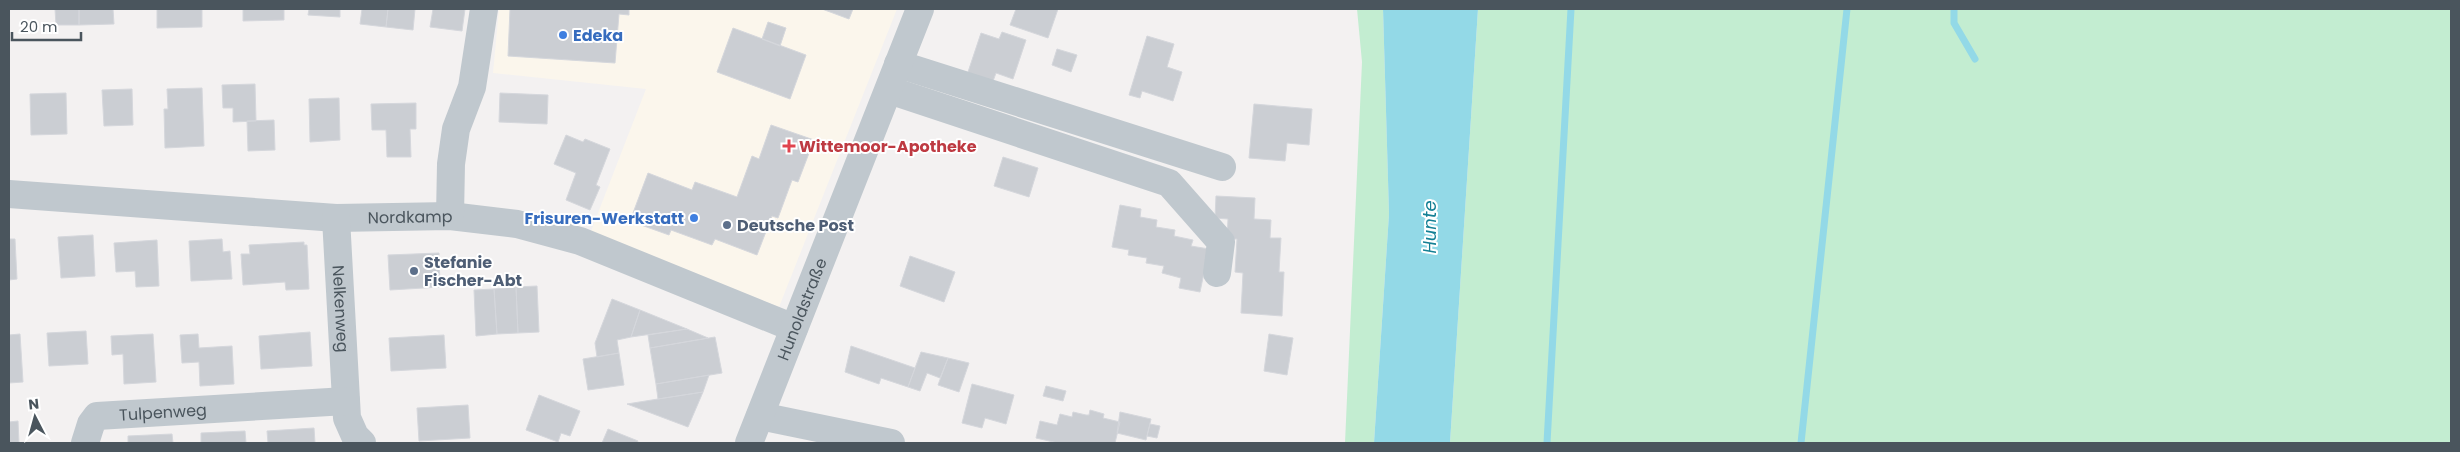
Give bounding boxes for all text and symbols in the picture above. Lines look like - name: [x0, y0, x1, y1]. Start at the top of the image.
- scale bar: [12, 10, 81, 42]
- text: 20 m: [20, 16, 58, 37]
- place label: Edeka: [573, 24, 623, 47]
- marker: Edeka: [557, 29, 569, 41]
- place label: Wittemoor-Apotheke: [799, 135, 977, 158]
- marker: Wittemoor-Apotheke: [783, 140, 795, 152]
- water label: Hunte: [1417, 200, 1442, 254]
- street label: Nordkamp: [368, 204, 453, 229]
- place label: Frisuren-Werkstatt: [524, 207, 684, 230]
- marker: Frisuren-Werkstatt: [688, 212, 700, 224]
- place label: Deutsche Post: [737, 214, 854, 237]
- marker: Deutsche Post: [721, 219, 733, 231]
- place label: Stefanie Fischer-Abt: [424, 251, 522, 292]
- street label: Hunoldstraße: [771, 254, 832, 364]
- street label: Nelkenweg: [327, 265, 355, 353]
- marker: Stefanie Fischer-Abt: [408, 265, 420, 277]
- north arrow: [10, 392, 60, 442]
- text: N: [27, 394, 40, 415]
- street label: Tulpenweg: [118, 398, 207, 426]

